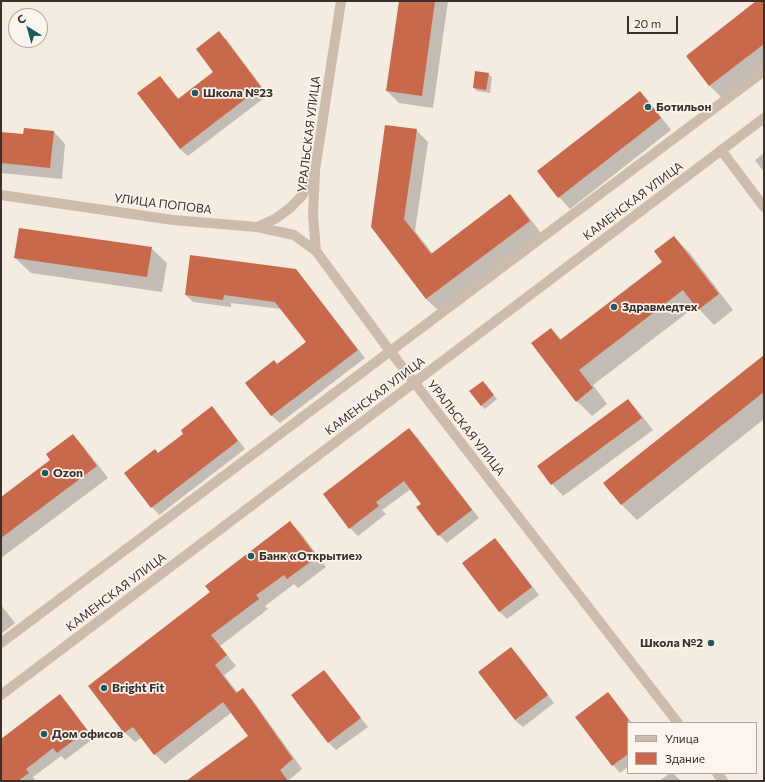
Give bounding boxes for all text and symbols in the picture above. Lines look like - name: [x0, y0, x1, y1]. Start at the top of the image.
- north arrow: [8, 8, 48, 48]
- scale bar: [629, 8, 680, 34]
- text: С: [14, 11, 28, 26]
- text: 20 m: [634, 16, 661, 30]
- street label: УРАЛЬСКАЯ УЛИЦА: [295, 75, 323, 193]
- place label: Школа №23: [203, 86, 273, 100]
- marker: Школа №23: [190, 88, 200, 98]
- place label: Ботильон: [656, 100, 711, 114]
- marker: Ботильон: [643, 102, 653, 112]
- street label: КАМЕНСКАЯ УЛИЦА: [580, 159, 686, 243]
- street label: УЛИЦА ПОПОВА: [113, 191, 213, 217]
- place label: Здравмедтех: [622, 300, 698, 314]
- marker: Здравмедтех: [609, 302, 619, 312]
- street label: КАМЕНСКАЯ УЛИЦА: [322, 354, 428, 438]
- street label: УРАЛЬСКАЯ УЛИЦА: [424, 377, 508, 479]
- place label: Ozon: [53, 466, 83, 480]
- marker: Ozon: [40, 468, 50, 478]
- place label: Банк «Открытие»: [259, 549, 363, 563]
- street label: КАМЕНСКАЯ УЛИЦА: [63, 550, 169, 634]
- marker: Банк «Открытие»: [246, 551, 256, 561]
- place label: Школа №2: [640, 636, 703, 650]
- marker: Школа №2: [706, 638, 716, 648]
- place label: Bright Fit: [112, 681, 164, 695]
- marker: Bright Fit: [99, 683, 109, 693]
- legend: [627, 722, 757, 774]
- place label: Дом офисов: [52, 727, 123, 741]
- marker: Дом офисов: [39, 729, 49, 739]
- text: Улица: [665, 731, 699, 745]
- text: Здание: [665, 751, 705, 765]

